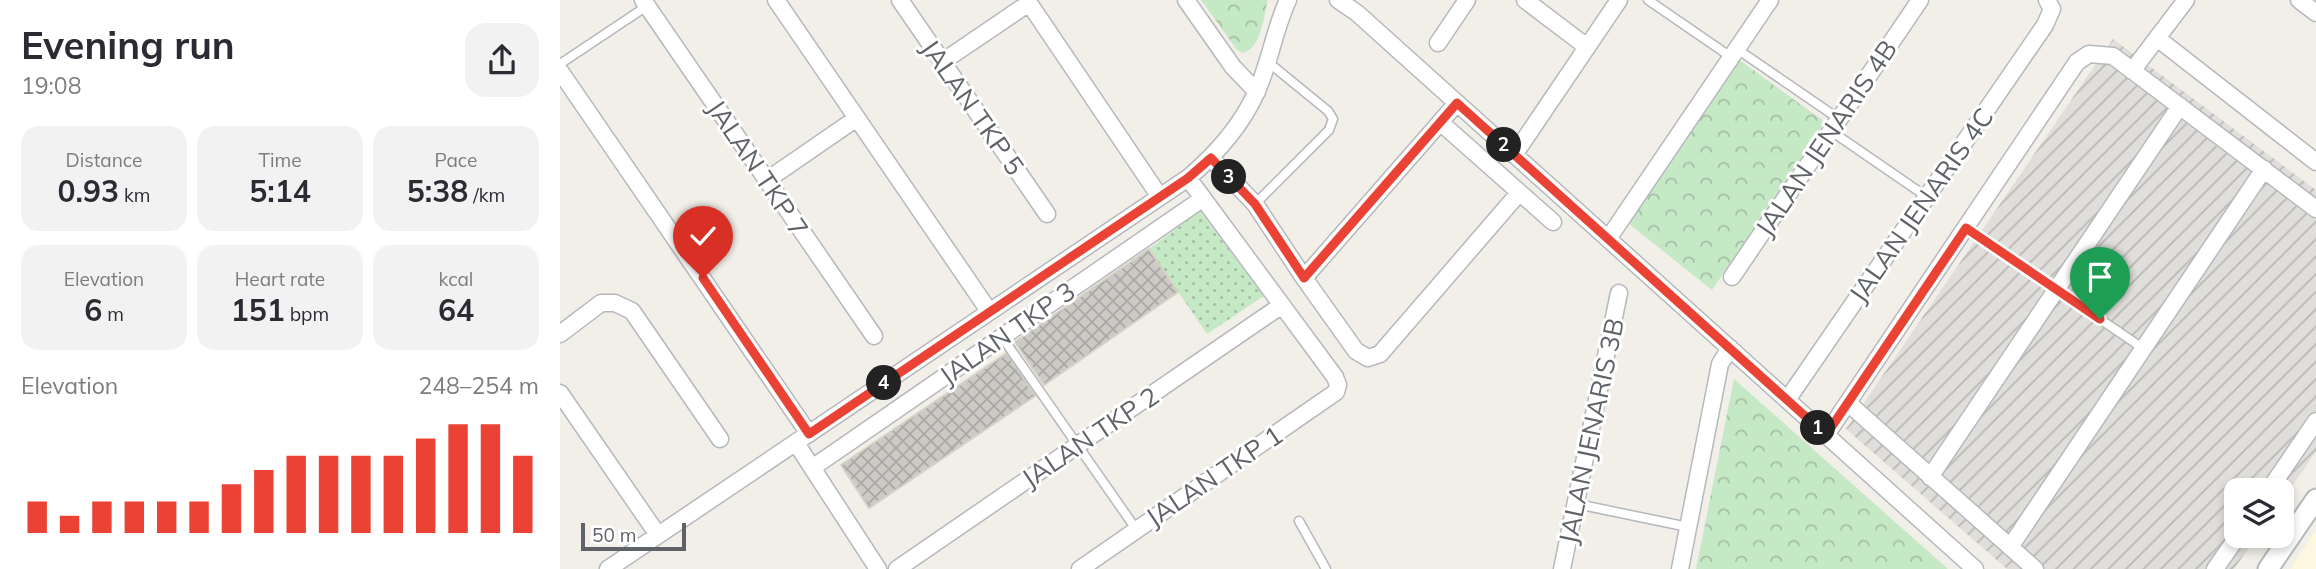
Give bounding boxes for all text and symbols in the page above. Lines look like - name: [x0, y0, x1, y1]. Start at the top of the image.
- text: Evening run: [21, 21, 235, 69]
- button: share: [465, 23, 539, 97]
- street label: JALAN TKP 5: [914, 33, 1032, 181]
- street label: JALAN JENARIS 4B: [1748, 33, 1904, 243]
- text: 19:08: [21, 71, 81, 100]
- street label: JALAN TKP 7: [700, 93, 816, 243]
- street label: JALAN JENARIS 4C: [1841, 101, 2001, 309]
- pin: 2: [1486, 128, 1522, 162]
- text: 2: [1498, 132, 1509, 156]
- text: Distance: [66, 148, 142, 172]
- text: Time: [258, 148, 302, 172]
- text: Pace: [435, 148, 477, 172]
- pin: 3: [1212, 160, 1246, 194]
- text: 3: [1223, 164, 1234, 188]
- text: 0.93: [58, 172, 119, 210]
- text: 5:14: [249, 172, 311, 210]
- text: 5:38: [407, 172, 468, 210]
- text: km: [119, 183, 150, 207]
- text: /km: [468, 183, 505, 207]
- pin: [673, 206, 733, 278]
- icon: check: [684, 217, 722, 255]
- pin: [2070, 247, 2130, 319]
- icon: arrive: [2081, 258, 2119, 296]
- text: Elevation: [64, 267, 144, 291]
- text: Heart rate: [235, 267, 325, 291]
- text: kcal: [439, 267, 473, 291]
- street label: JALAN TKP 3: [933, 274, 1081, 392]
- text: 6: [84, 291, 102, 329]
- text: 151: [231, 291, 285, 329]
- text: 64: [438, 291, 474, 329]
- text: m: [102, 302, 124, 326]
- text: bpm: [285, 302, 329, 326]
- street label: JALAN JENARIS 3B: [1551, 315, 1631, 547]
- pin: 4: [866, 366, 902, 400]
- text: 4: [878, 370, 889, 394]
- text: Elevation: [21, 371, 118, 400]
- text: 248–254 m: [418, 371, 539, 400]
- street label: JALAN TKP 2: [1015, 379, 1165, 495]
- pin: 1: [1800, 410, 1836, 446]
- text: 1: [1812, 415, 1823, 439]
- street label: JALAN TKP 1: [1139, 418, 1289, 534]
- map controls: [2224, 478, 2294, 548]
- button: layers: [2224, 478, 2294, 548]
- scale bar: [581, 520, 686, 552]
- text: 50 m: [592, 523, 636, 547]

